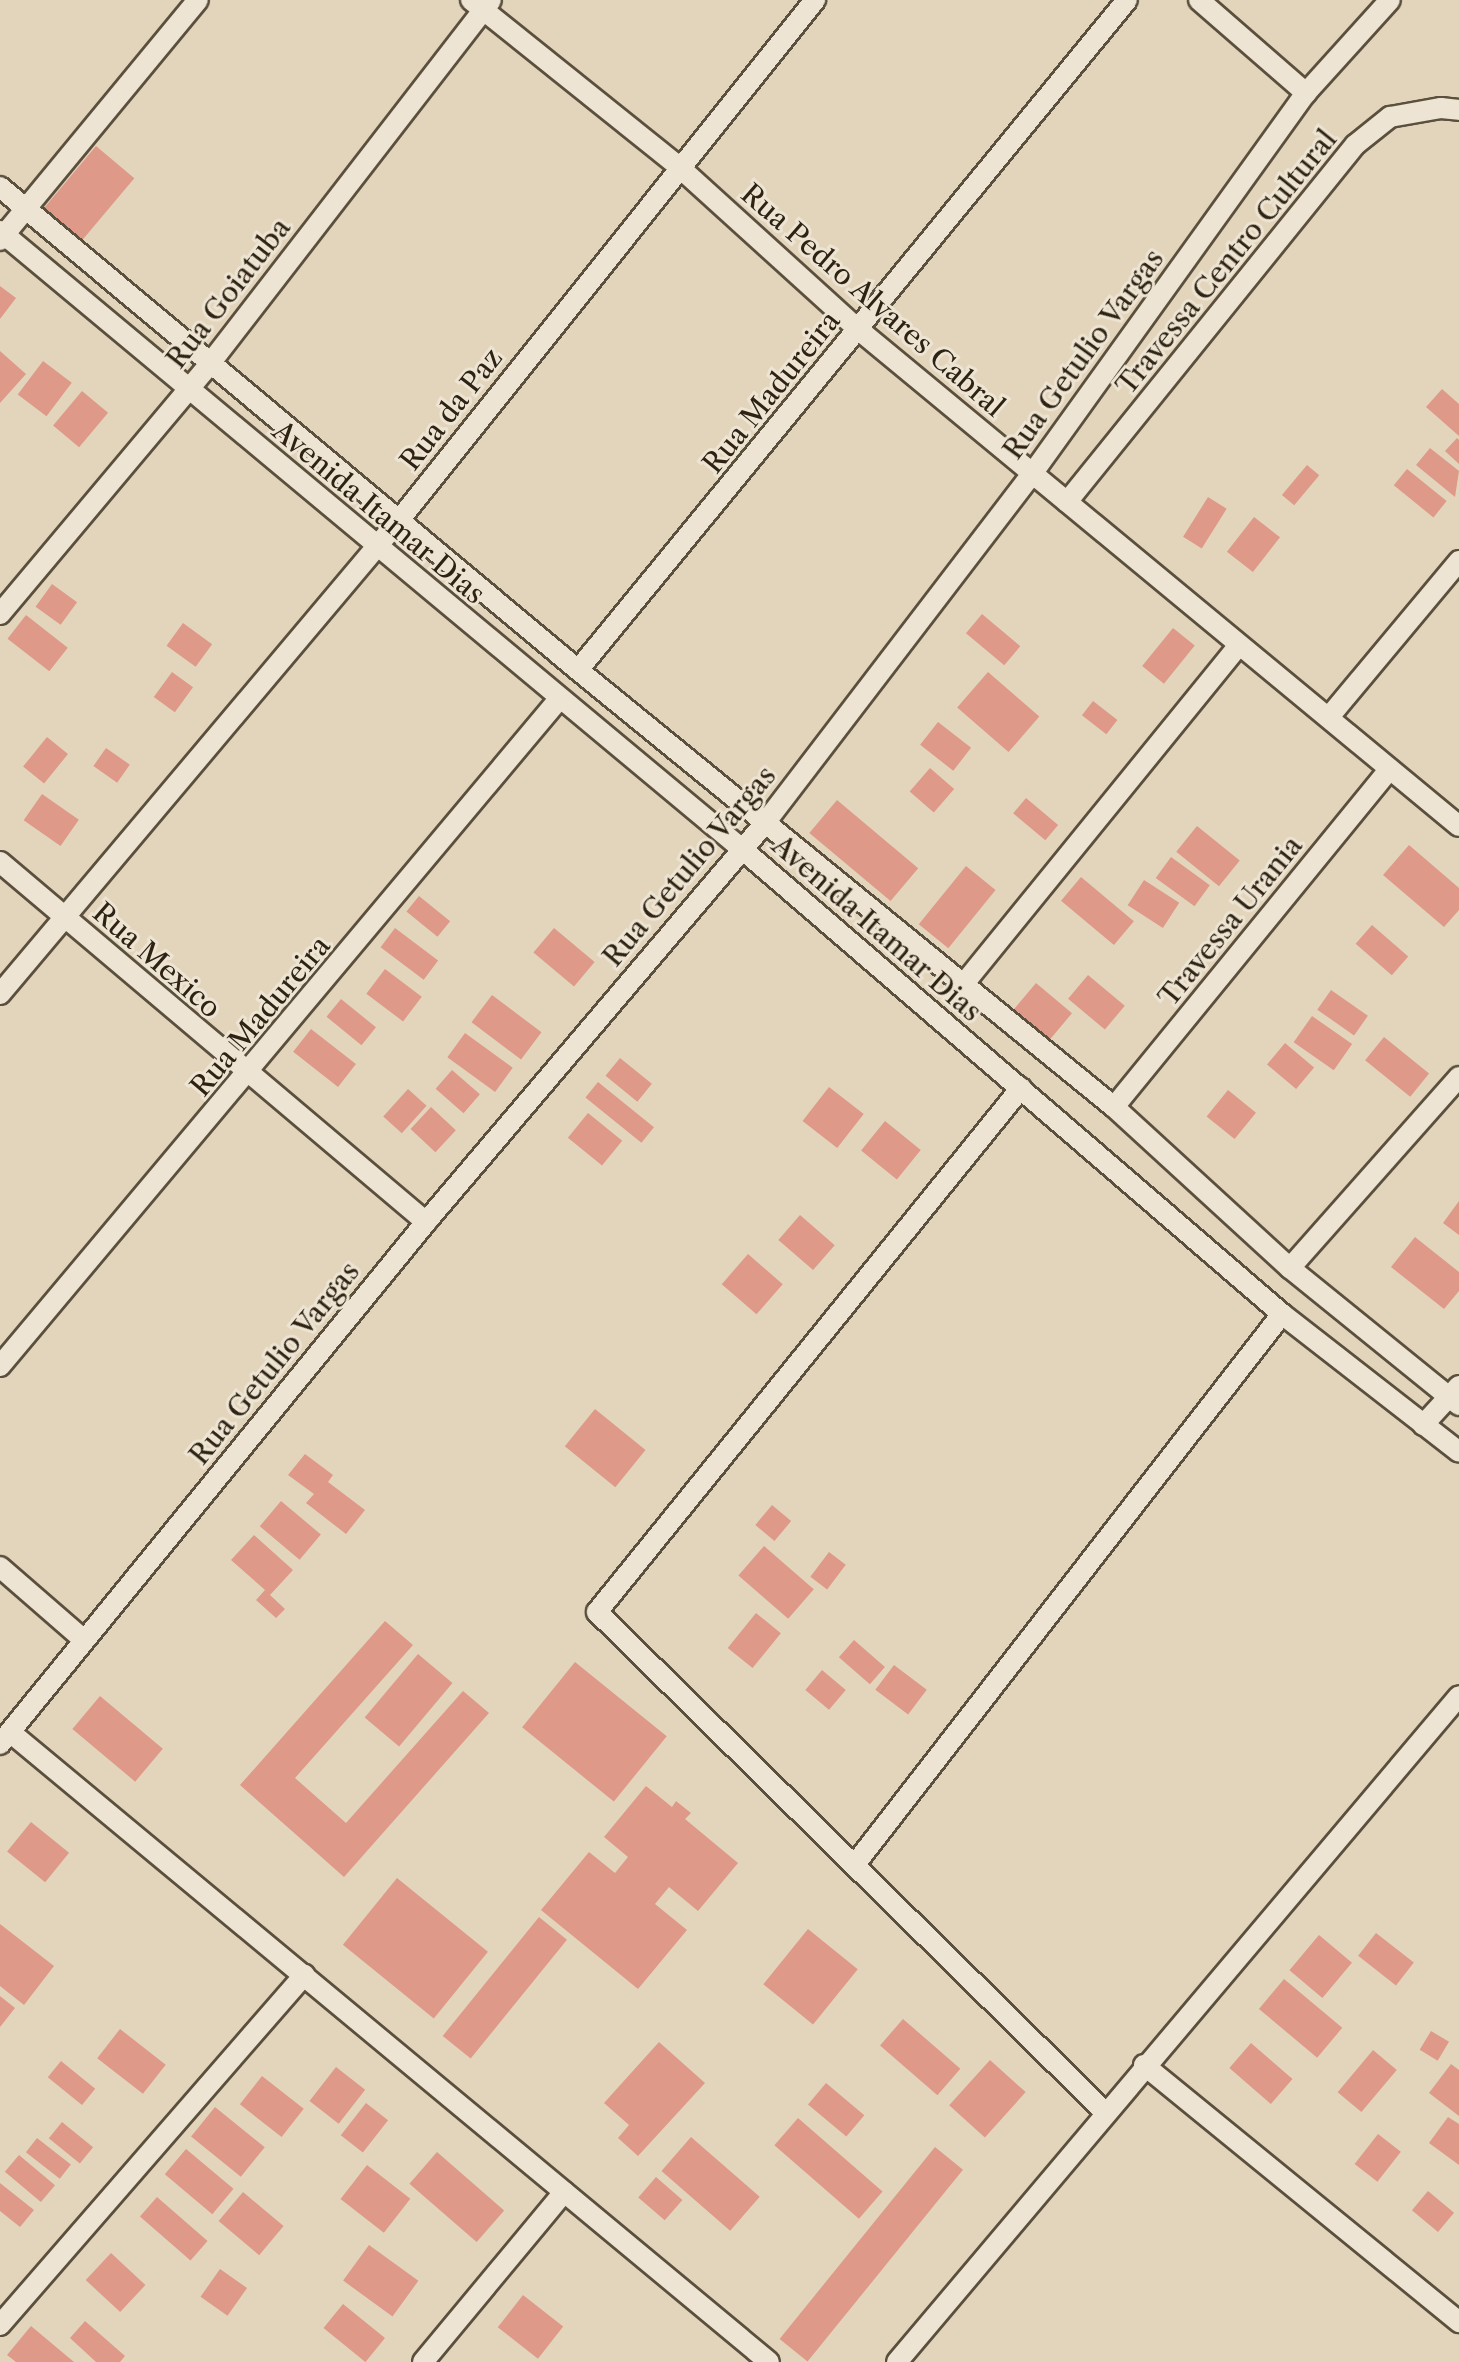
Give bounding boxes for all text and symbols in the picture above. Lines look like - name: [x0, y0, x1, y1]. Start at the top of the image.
- street label: Travessa Centro Cultural: [1109, 123, 1343, 401]
- street label: Rua Pedro Alvares Cabral: [734, 176, 1012, 424]
- street label: Rua Goiatuba: [159, 211, 297, 375]
- street label: Rua Getulio Vargas: [995, 242, 1171, 466]
- street label: Rua Madureira: [695, 304, 847, 480]
- street label: Rua da Paz: [393, 341, 509, 477]
- street label: Avenida Itamar Dias: [266, 413, 492, 611]
- street label: Rua Getulio Vargas: [595, 758, 783, 974]
- street label: Avenida Itamar Dias: [765, 828, 989, 1028]
- street label: Travessa Urania: [1151, 829, 1309, 1013]
- street label: Rua Mexico: [86, 895, 228, 1025]
- street label: Rua Madureira: [183, 929, 337, 1103]
- street label: Rua Getulio Vargas: [181, 1254, 367, 1472]

